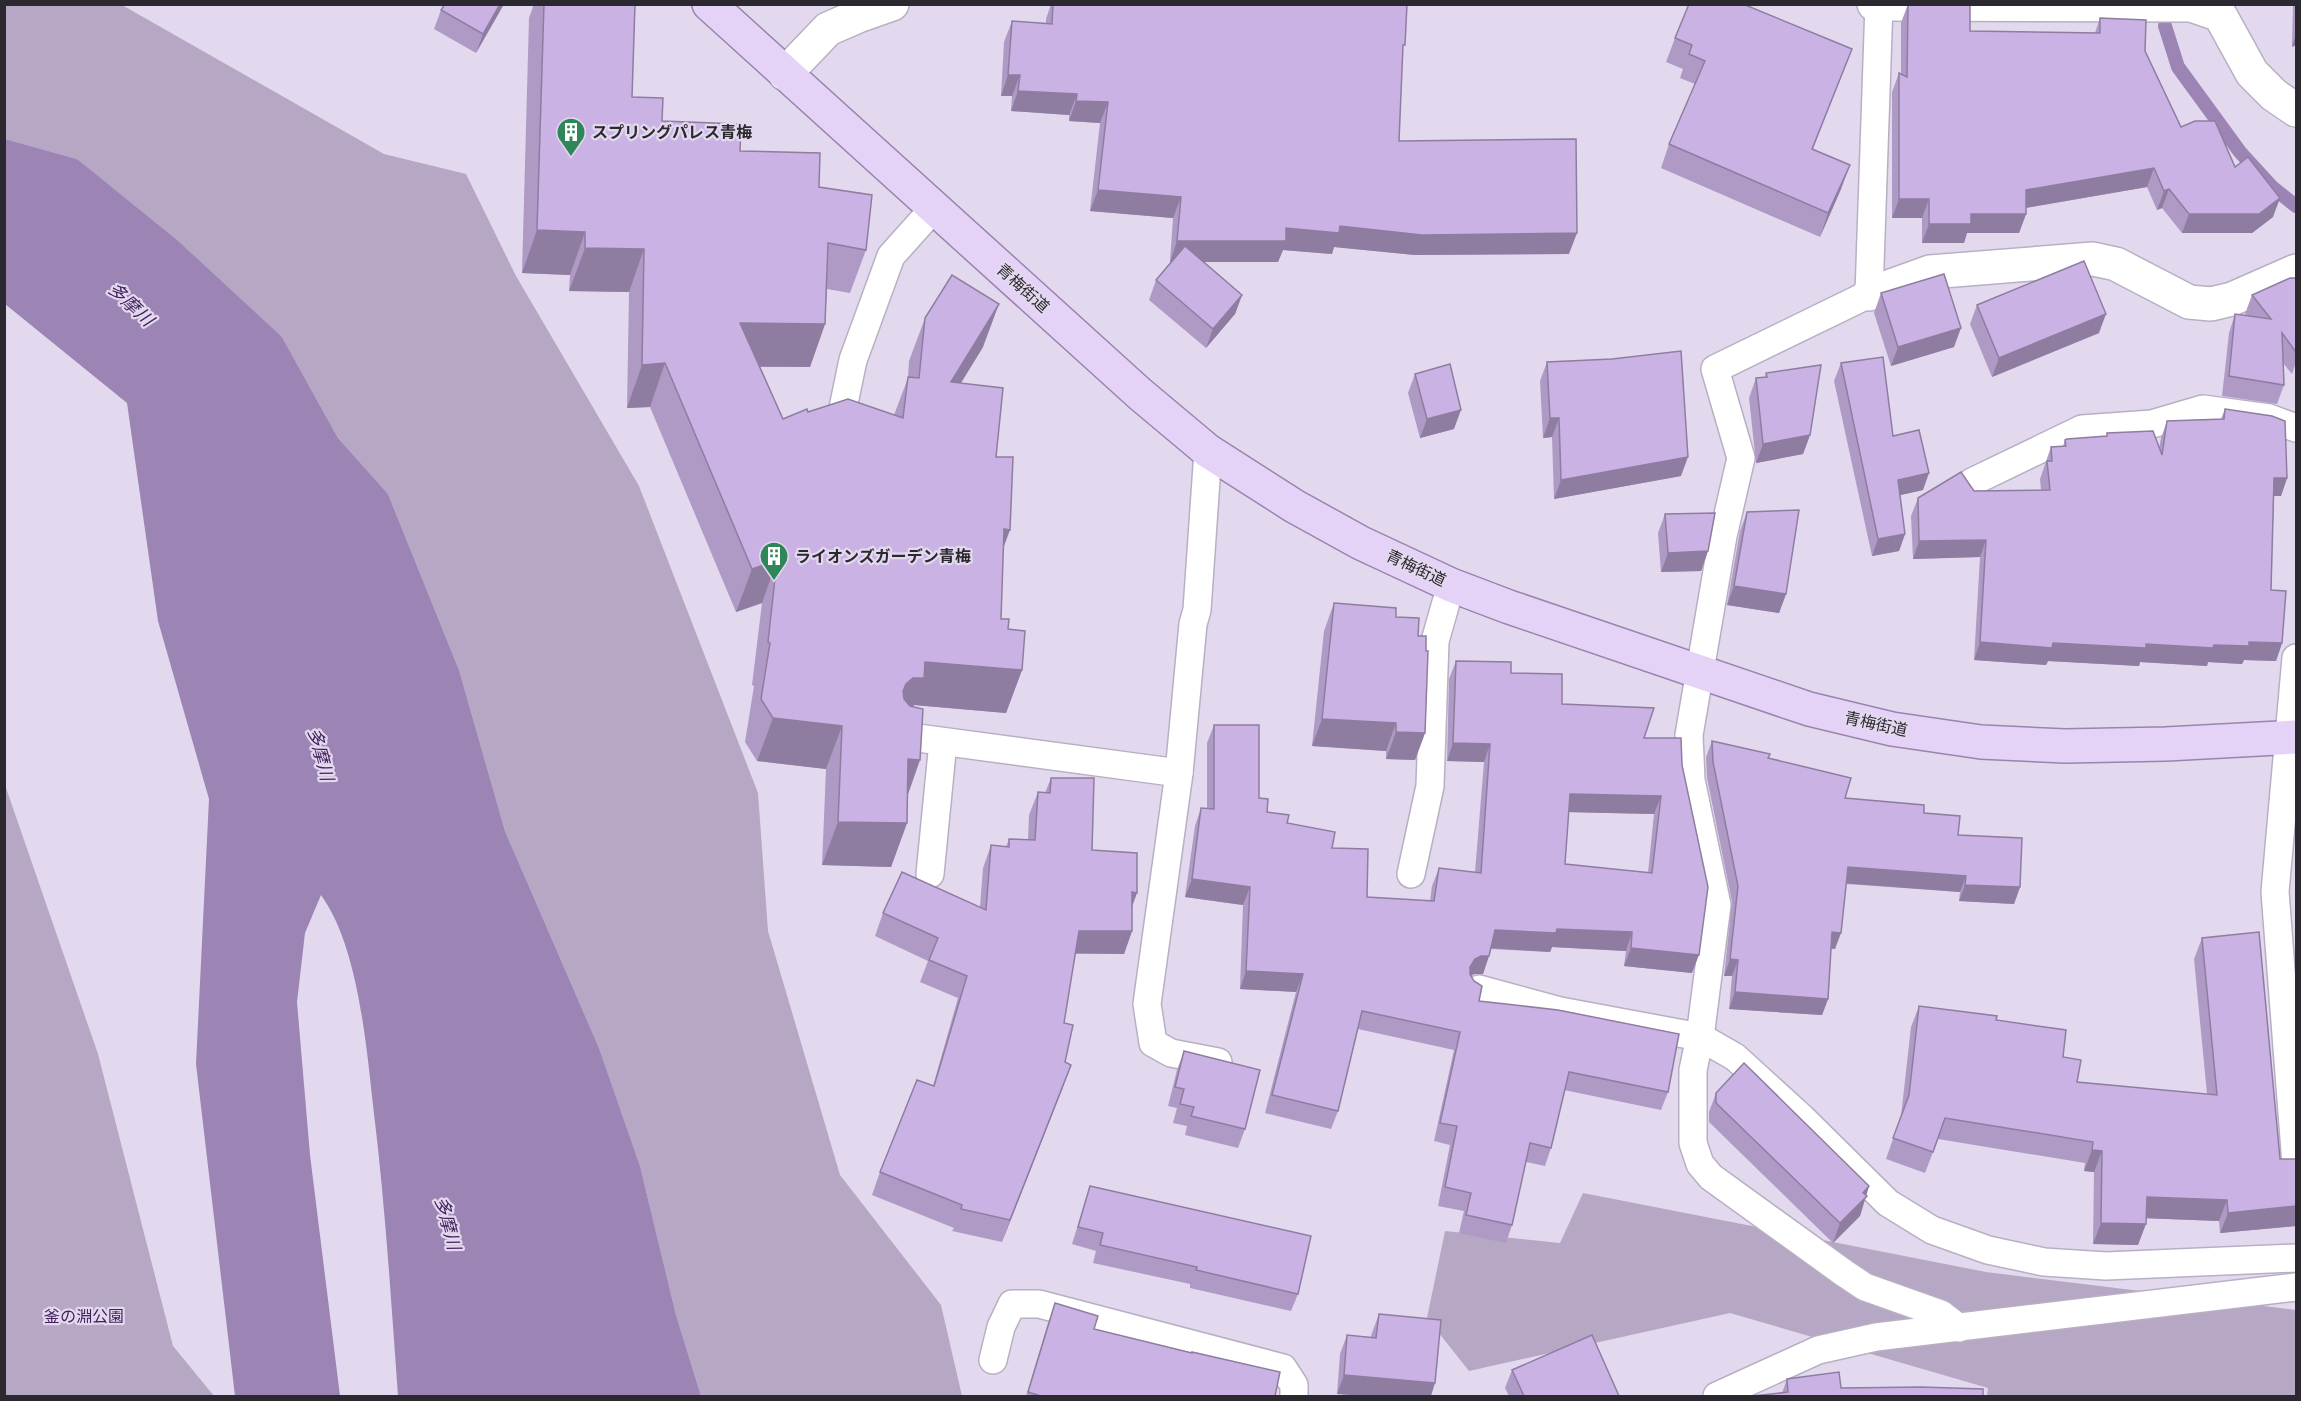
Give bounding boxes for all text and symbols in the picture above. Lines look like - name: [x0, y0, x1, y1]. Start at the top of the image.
- building icon: スプリングパレス青梅: [555, 116, 587, 158]
- place label: スプリングパレス青梅: [592, 123, 752, 142]
- street label: 青梅街道: [993, 260, 1053, 316]
- water label: 多摩川: [104, 278, 159, 331]
- building icon: ライオンズガーデン青梅: [758, 540, 790, 582]
- street label: 青梅街道: [1383, 546, 1449, 590]
- place label: ライオンズガーデン青梅: [795, 547, 971, 566]
- street label: 青梅街道: [1843, 708, 1909, 740]
- water label: 多摩川: [304, 725, 339, 785]
- water label: 多摩川: [431, 1194, 466, 1254]
- park label: 釜の淵公園: [44, 1307, 124, 1326]

